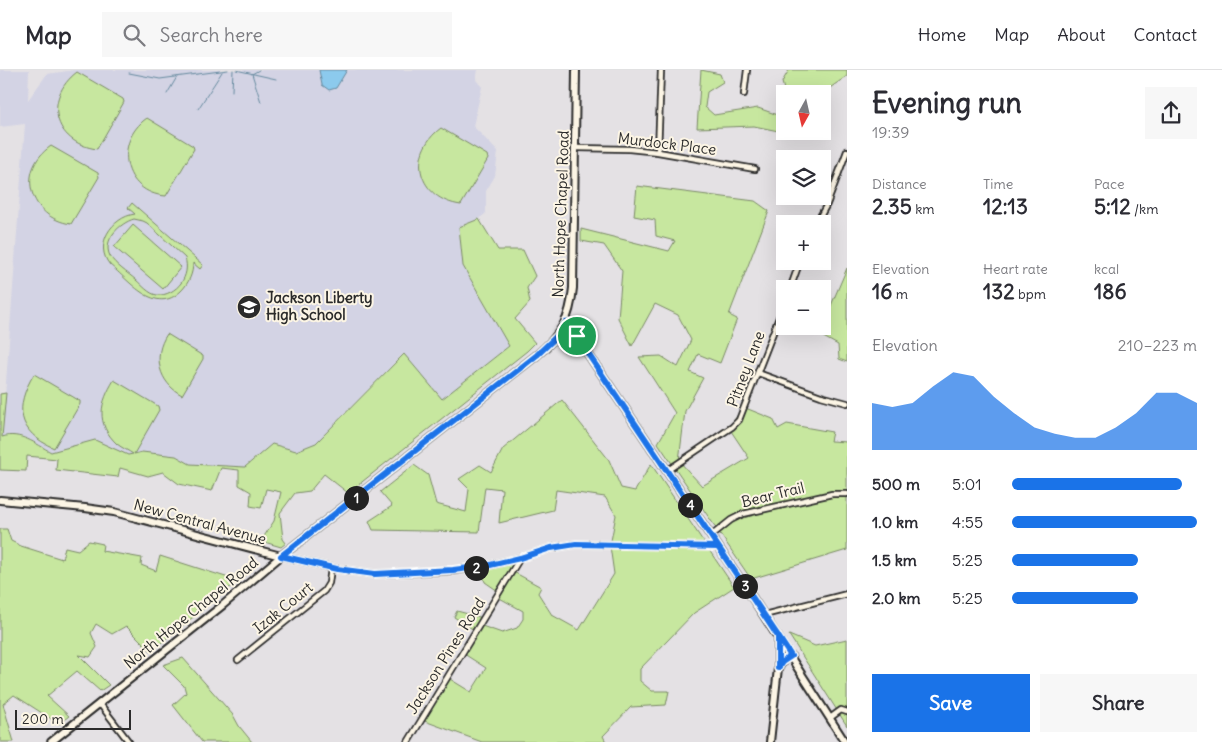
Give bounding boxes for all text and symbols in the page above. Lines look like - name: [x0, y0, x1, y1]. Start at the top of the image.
- search box: [102, 12, 452, 57]
- text: Map: [25, 20, 72, 50]
- icon: search: [120, 21, 148, 49]
- text: Search here: [160, 23, 263, 47]
- text: Home: [918, 23, 966, 46]
- text: Map: [994, 23, 1029, 46]
- text: About: [1057, 23, 1105, 46]
- text: Contact: [1133, 23, 1197, 46]
- north arrow: [776, 85, 831, 140]
- map controls: [776, 85, 831, 335]
- text: Evening run: [872, 85, 1022, 121]
- button: share: [1145, 87, 1197, 139]
- text: 19:39: [872, 122, 909, 142]
- street label: Murdock Place: [617, 128, 717, 159]
- street label: North Hope Chapel Road: [548, 130, 573, 298]
- button: layers: [776, 150, 831, 205]
- text: Distance: [872, 175, 927, 193]
- text: Time: [983, 175, 1013, 193]
- text: Pace: [1094, 175, 1124, 193]
- text: 2.35: [872, 193, 912, 220]
- text: 12:13: [983, 193, 1028, 220]
- text: 5:12: [1094, 193, 1131, 220]
- text: km: [912, 200, 935, 218]
- text: /km: [1131, 200, 1159, 218]
- button: +: [776, 215, 831, 270]
- text: Elevation: [872, 260, 929, 278]
- text: Heart rate: [983, 260, 1048, 278]
- text: kcal: [1094, 260, 1119, 278]
- text: 16: [872, 278, 892, 305]
- text: 132: [983, 278, 1015, 305]
- text: 186: [1094, 278, 1127, 305]
- button: −: [776, 280, 831, 335]
- text: m: [892, 285, 908, 303]
- text: bpm: [1015, 285, 1046, 303]
- place label: Jackson Liberty High School: [266, 288, 372, 325]
- school or university icon: Jackson Liberty High School: [236, 294, 262, 320]
- pin: [556, 315, 598, 357]
- icon: arrive: [563, 322, 591, 350]
- street label: Pitney Lane: [722, 328, 769, 409]
- text: Elevation: [872, 335, 938, 355]
- text: 210–223 m: [1118, 335, 1197, 355]
- text: 500 m: [872, 474, 920, 494]
- text: 5:01: [952, 474, 982, 494]
- street label: Bear Trail: [739, 478, 806, 512]
- pin: 1: [344, 486, 368, 510]
- text: 1: [354, 489, 359, 507]
- pin: 4: [678, 492, 702, 518]
- street label: New Central Avenue: [132, 495, 269, 548]
- text: 4: [686, 496, 695, 514]
- text: 1.0 km: [872, 512, 918, 532]
- text: 4:55: [952, 512, 983, 532]
- text: 1.5 km: [872, 550, 917, 570]
- text: 5:25: [952, 550, 983, 570]
- street label: North Hope Chapel Road: [120, 552, 262, 673]
- pin: 2: [464, 556, 488, 580]
- text: 2: [473, 559, 480, 577]
- pin: 3: [732, 574, 758, 598]
- text: 3: [742, 577, 749, 595]
- street label: Izak Court: [249, 578, 316, 637]
- text: 2.0 km: [872, 588, 921, 608]
- text: 5:25: [952, 588, 983, 608]
- street label: Jackson Pines Road: [402, 594, 489, 717]
- button: Save: [872, 674, 1030, 732]
- button: Share: [1040, 674, 1197, 732]
- scale bar: [15, 707, 131, 730]
- text: 200 m: [22, 710, 64, 728]

